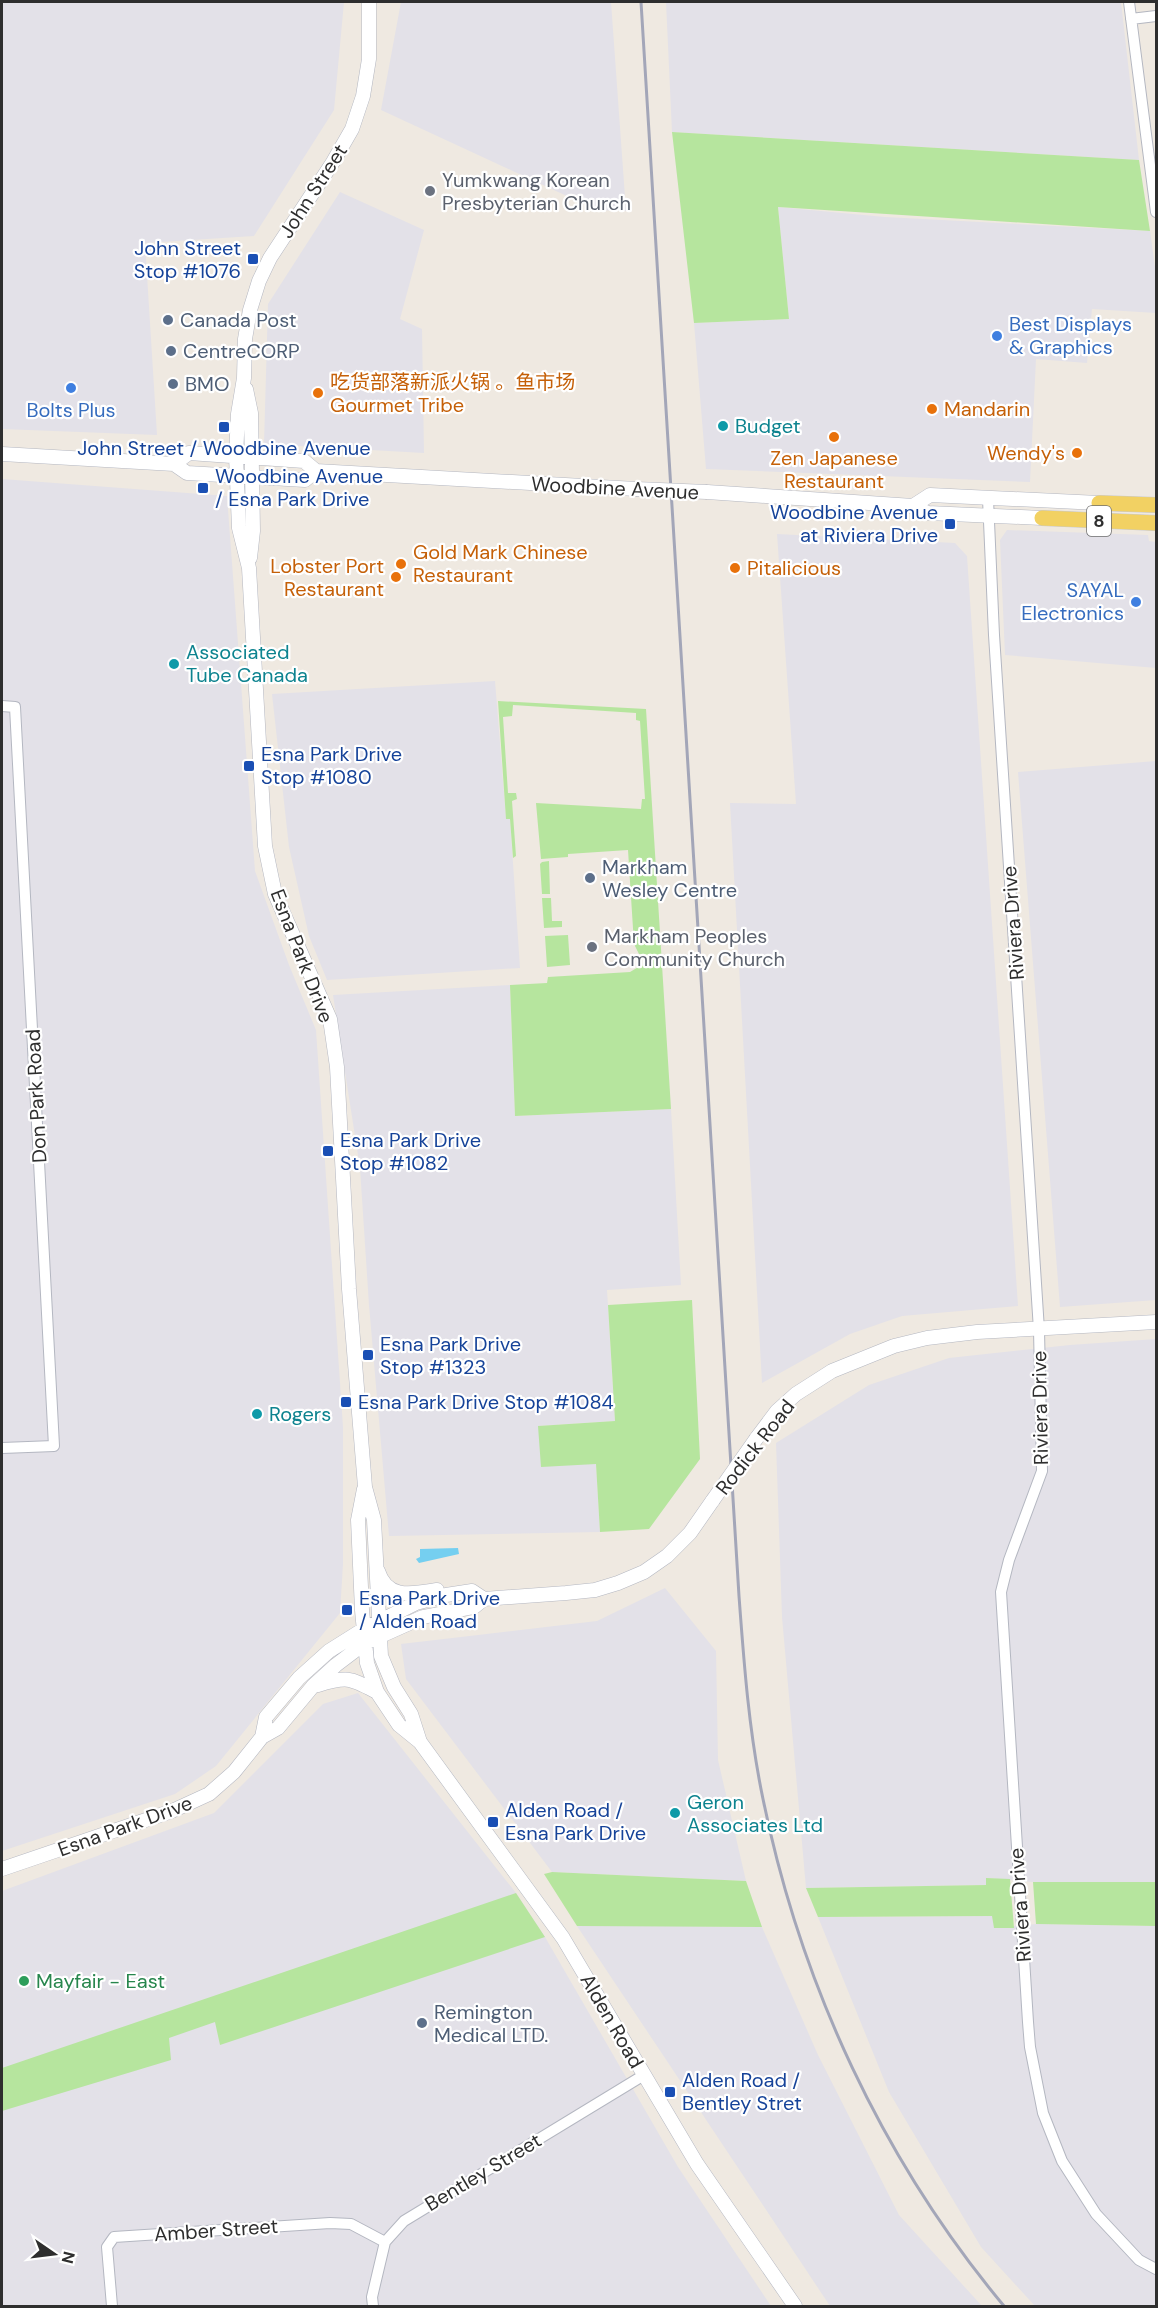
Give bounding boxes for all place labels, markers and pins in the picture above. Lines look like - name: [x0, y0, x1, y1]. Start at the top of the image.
- place label: Yumkwang Korean Presbyterian Church: [442, 167, 631, 216]
- marker: Yumkwang Korean Presbyterian Church: [423, 184, 437, 198]
- place label: John Street Stop #1076: [134, 235, 241, 284]
- marker: John Street Stop #1076: [246, 252, 260, 266]
- place label: Canada Post: [180, 307, 297, 333]
- place label: Best Displays & Graphics: [1009, 311, 1132, 360]
- marker: Canada Post: [161, 313, 175, 327]
- marker: Best Displays & Graphics: [990, 329, 1004, 343]
- place label: CentreCORP: [183, 338, 300, 364]
- marker: CentreCORP: [164, 344, 178, 358]
- place label: 吃货部落新派火锅 。鱼市场 Gourmet Tribe: [330, 369, 575, 418]
- place label: BMO: [185, 371, 229, 397]
- marker: BMO: [166, 377, 180, 391]
- marker: Bolts Plus: [64, 381, 78, 395]
- marker: 吃货部落新派火锅 。鱼市场 Gourmet Tribe: [311, 386, 325, 400]
- place label: Mandarin: [944, 396, 1030, 422]
- place label: Bolts Plus: [26, 397, 116, 423]
- marker: Mandarin: [925, 402, 939, 416]
- place label: Budget: [735, 413, 801, 439]
- marker: Budget: [716, 419, 730, 433]
- marker: John Street / Woodbine Avenue: [217, 420, 231, 434]
- marker: Zen Japanese Restaurant: [827, 430, 841, 444]
- place label: John Street / Woodbine Avenue: [77, 435, 371, 461]
- place label: Wendy's: [987, 440, 1065, 466]
- place label: Zen Japanese Restaurant: [770, 445, 898, 494]
- marker: Wendy's: [1070, 446, 1084, 460]
- place label: Woodbine Avenue / Esna Park Drive: [215, 463, 383, 512]
- marker: Woodbine Avenue / Esna Park Drive: [196, 481, 210, 495]
- place label: Woodbine Avenue at Riviera Drive: [770, 499, 938, 548]
- marker: Woodbine Avenue at Riviera Drive: [943, 517, 957, 531]
- place label: Gold Mark Chinese Restaurant: [413, 539, 588, 588]
- place label: Lobster Port Restaurant: [270, 553, 384, 602]
- place label: Pitalicious: [747, 555, 841, 581]
- marker: Gold Mark Chinese Restaurant: [394, 557, 408, 571]
- marker: Pitalicious: [728, 561, 742, 575]
- marker: Lobster Port Restaurant: [389, 570, 403, 584]
- place label: SAYAL Electronics: [1021, 577, 1124, 626]
- marker: SAYAL Electronics: [1129, 595, 1143, 609]
- place label: Associated Tube Canada: [186, 639, 308, 688]
- marker: Associated Tube Canada: [167, 657, 181, 671]
- place label: Esna Park Drive Stop #1080: [261, 741, 402, 790]
- marker: Esna Park Drive Stop #1080: [242, 759, 256, 773]
- place label: Markham Wesley Centre: [602, 854, 737, 903]
- marker: Markham Wesley Centre: [583, 871, 597, 885]
- place label: Markham Peoples Community Church: [604, 923, 785, 972]
- marker: Markham Peoples Community Church: [585, 940, 599, 954]
- place label: Esna Park Drive Stop #1082: [340, 1127, 481, 1176]
- marker: Esna Park Drive Stop #1082: [321, 1144, 335, 1158]
- place label: Esna Park Drive Stop #1323: [380, 1331, 521, 1380]
- marker: Esna Park Drive Stop #1323: [361, 1348, 375, 1362]
- place label: Esna Park Drive Stop #1084: [358, 1389, 614, 1415]
- marker: Esna Park Drive Stop #1084: [339, 1395, 353, 1409]
- place label: Rogers: [269, 1401, 331, 1427]
- marker: Rogers: [250, 1407, 264, 1421]
- place label: Esna Park Drive / Alden Road: [359, 1585, 500, 1634]
- marker: Esna Park Drive / Alden Road: [340, 1603, 354, 1617]
- place label: Geron Associates Ltd: [687, 1789, 823, 1838]
- place label: Alden Road / Esna Park Drive: [505, 1797, 646, 1846]
- marker: Geron Associates Ltd: [668, 1806, 682, 1820]
- marker: Alden Road / Esna Park Drive: [486, 1815, 500, 1829]
- place label: Mayfair - East: [36, 1968, 165, 1994]
- marker: Mayfair - East: [17, 1974, 31, 1988]
- place label: Remington Medical LTD.: [434, 1999, 548, 2048]
- marker: Remington Medical LTD.: [415, 2016, 429, 2030]
- place label: Alden Road / Bentley Stret: [682, 2067, 802, 2116]
- marker: Alden Road / Bentley Stret: [663, 2085, 677, 2099]

